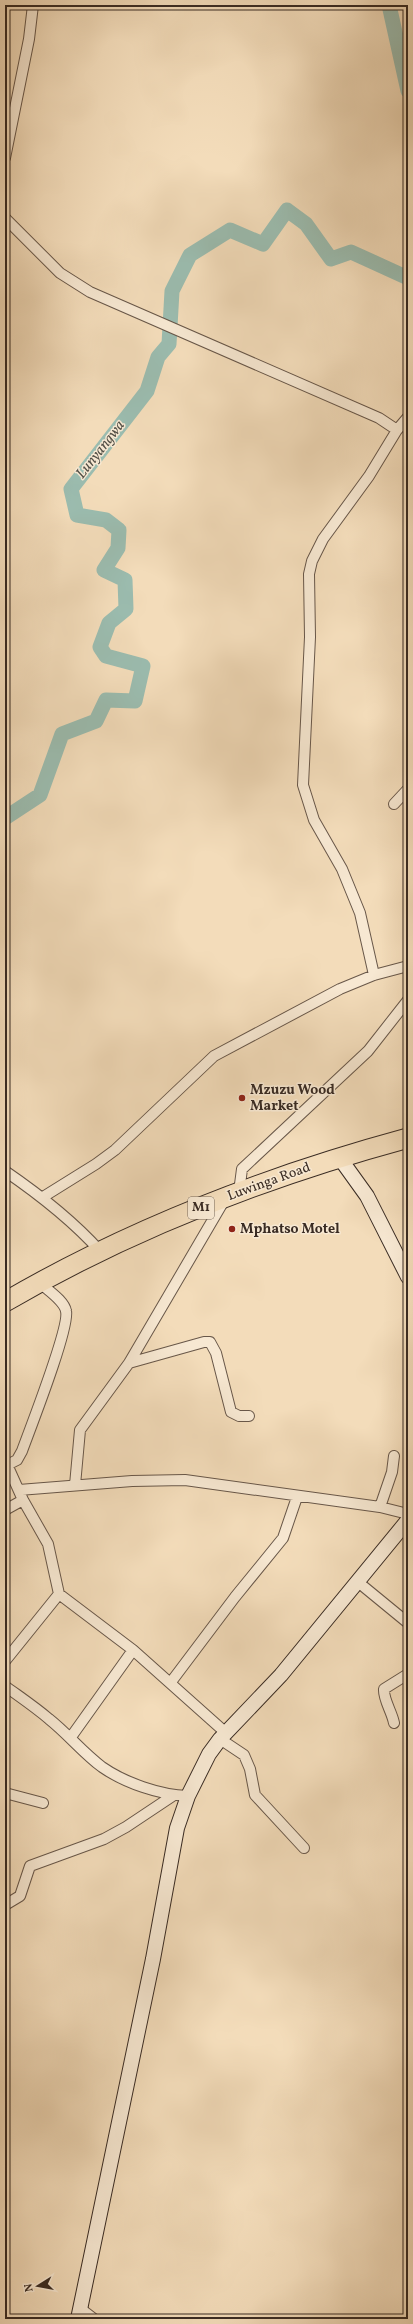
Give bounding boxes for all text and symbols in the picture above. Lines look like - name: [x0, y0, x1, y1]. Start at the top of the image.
- water label: Lunyangwa: [72, 416, 130, 484]
- place label: Mzuzu Wood Market: [250, 1081, 335, 1116]
- marker: Mzuzu Wood Market: [237, 1093, 247, 1103]
- street label: Luwinga Road: [225, 1158, 313, 1206]
- road number: M1: [188, 1197, 214, 1219]
- place label: Mphatso Motel: [240, 1220, 340, 1239]
- marker: Mphatso Motel: [227, 1224, 237, 1234]
- north arrow: [18, 2266, 58, 2306]
- text: N: [22, 2282, 38, 2293]

